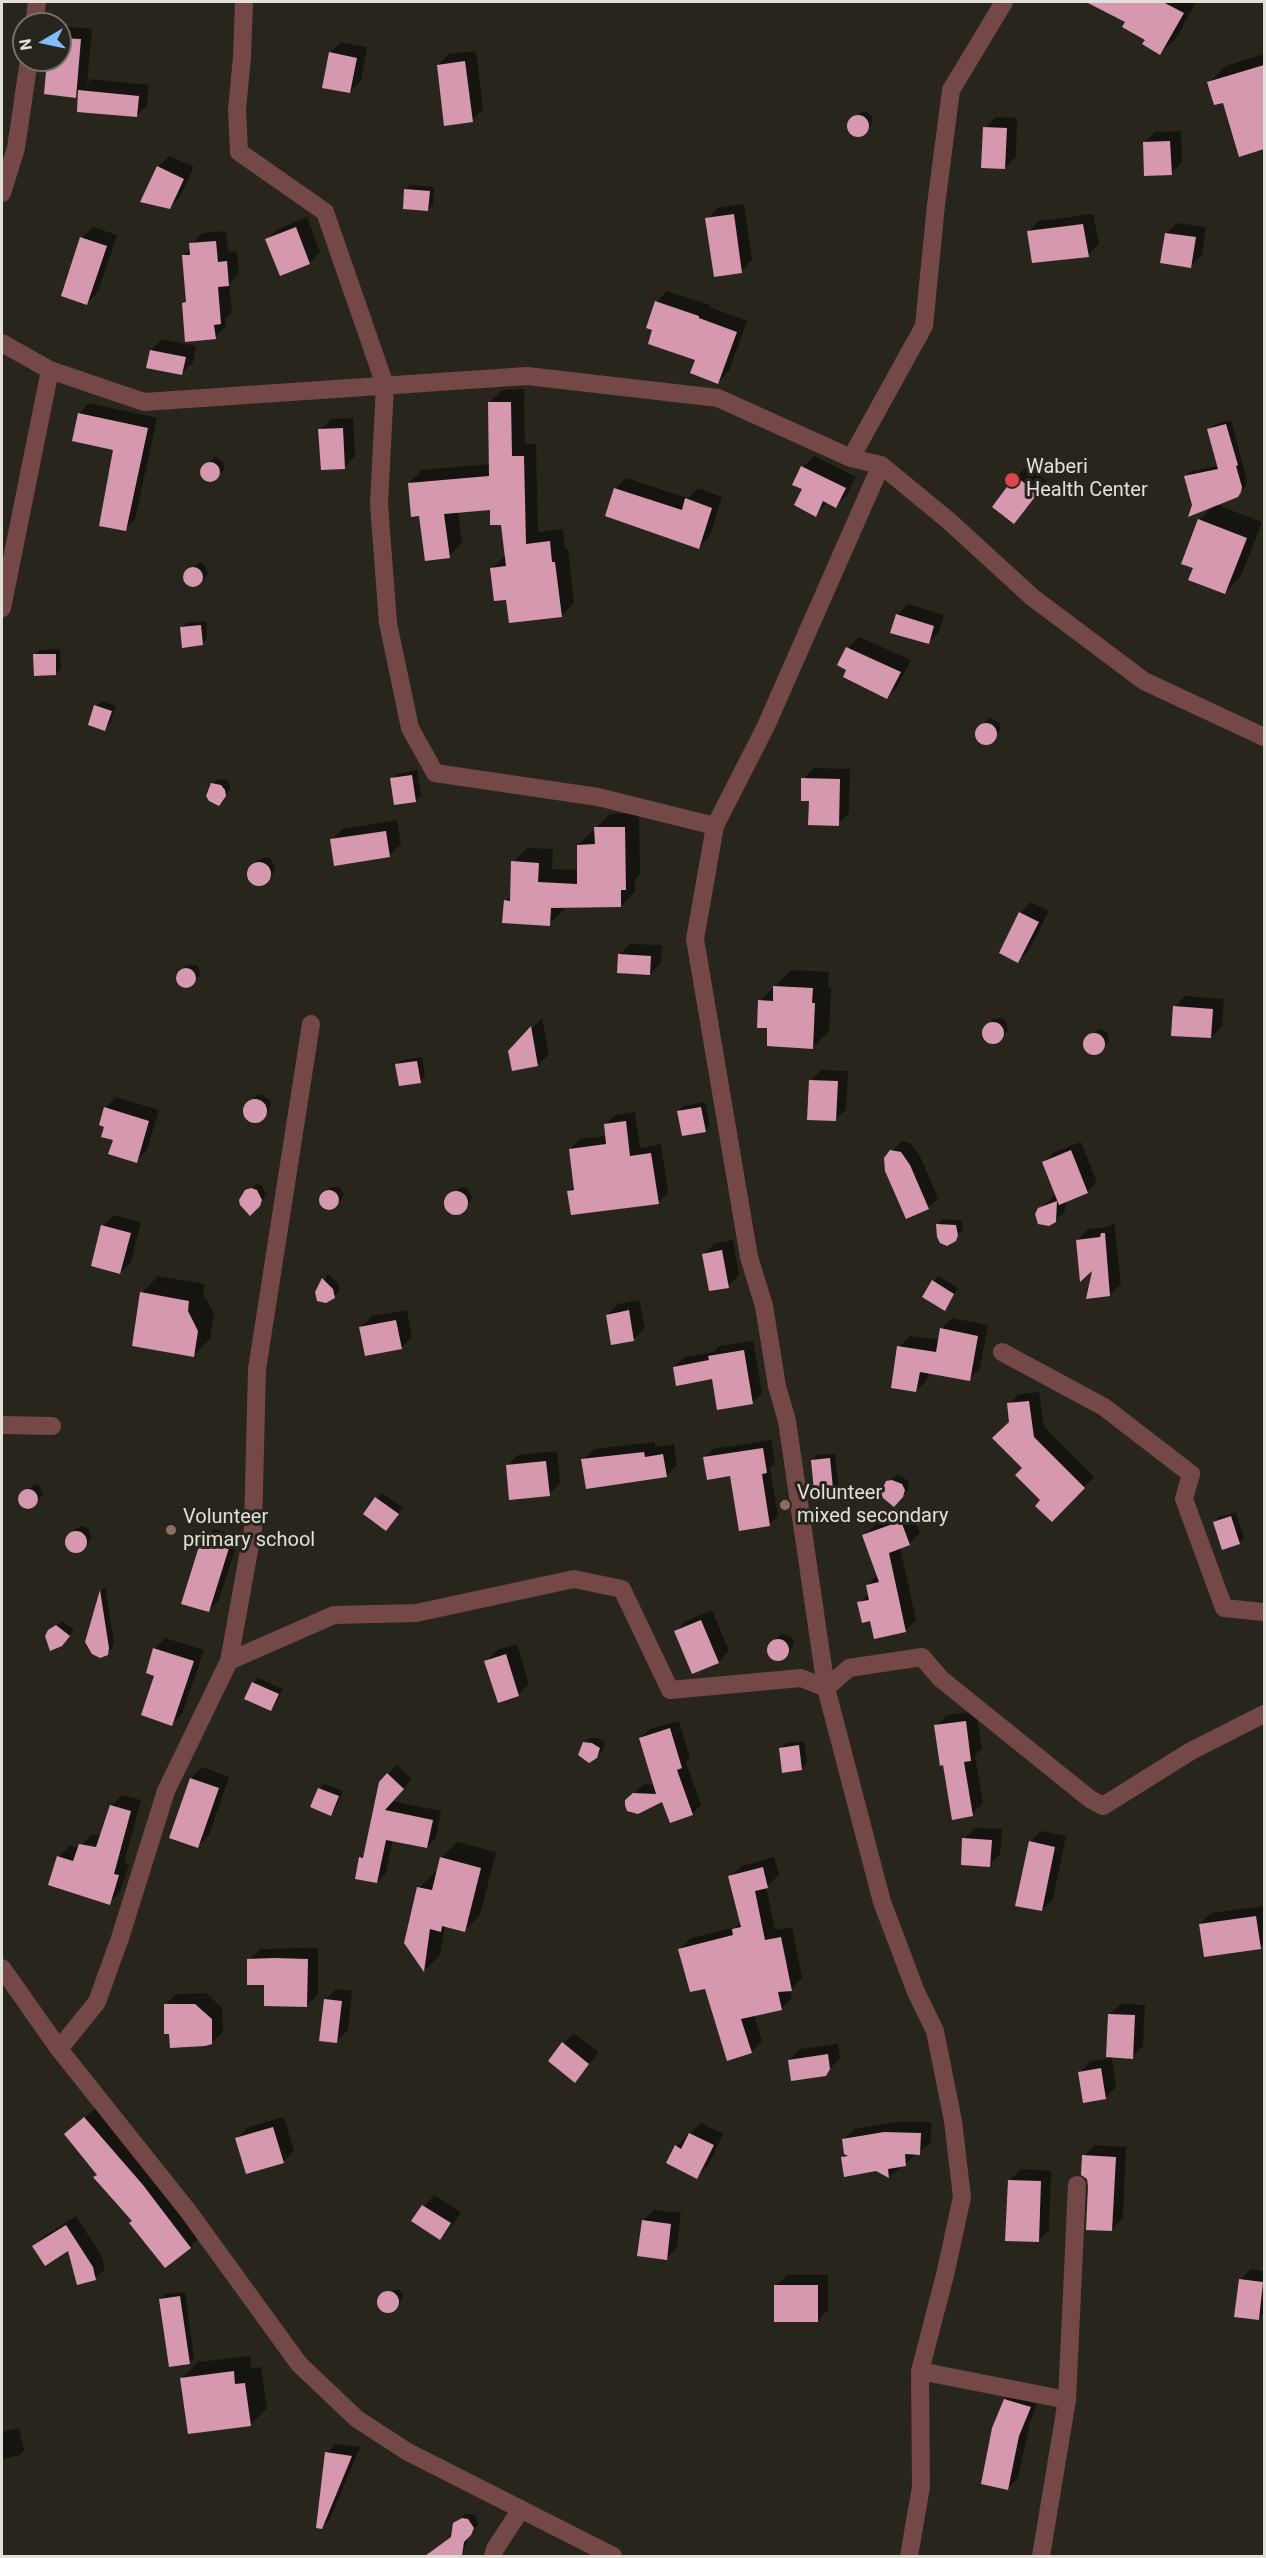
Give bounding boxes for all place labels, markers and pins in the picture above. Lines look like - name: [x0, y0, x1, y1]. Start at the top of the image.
- place label: Waberi Health Center: [1026, 456, 1148, 503]
- marker: Waberi Health Center: [1003, 471, 1021, 489]
- place label: Volunteer mixed secondary: [797, 1482, 948, 1529]
- marker: Volunteer mixed secondary: [778, 1498, 792, 1512]
- place label: Volunteer primary school: [183, 1506, 315, 1553]
- marker: Volunteer primary school: [164, 1523, 178, 1537]

